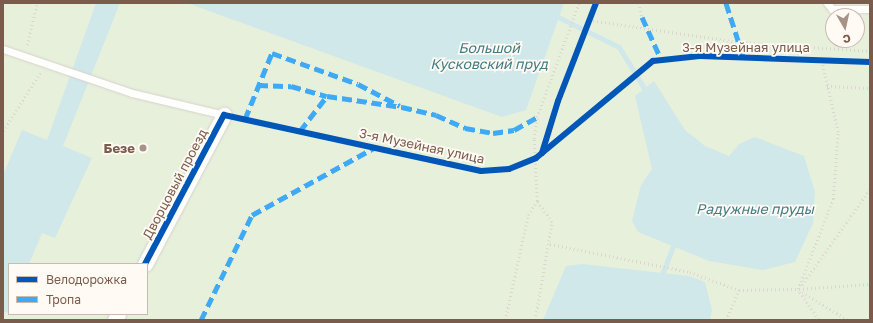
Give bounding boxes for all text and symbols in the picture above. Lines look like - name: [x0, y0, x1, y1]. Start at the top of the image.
- north arrow: [825, 8, 865, 48]
- text: С: [842, 32, 852, 46]
- street label: 3-я Музейная улица: [682, 39, 810, 55]
- water label: Большой Кусковский пруд: [430, 40, 548, 72]
- street label: 3-я Музейная улица: [358, 125, 486, 167]
- street label: Дворцовый проезд: [139, 126, 211, 242]
- place label: Безе: [104, 140, 135, 156]
- marker: Безе: [138, 143, 148, 153]
- water label: Радужные пруды: [696, 201, 814, 217]
- legend: [8, 263, 148, 315]
- text: Велодорожка: [46, 272, 127, 287]
- text: Тропа: [46, 292, 81, 307]

